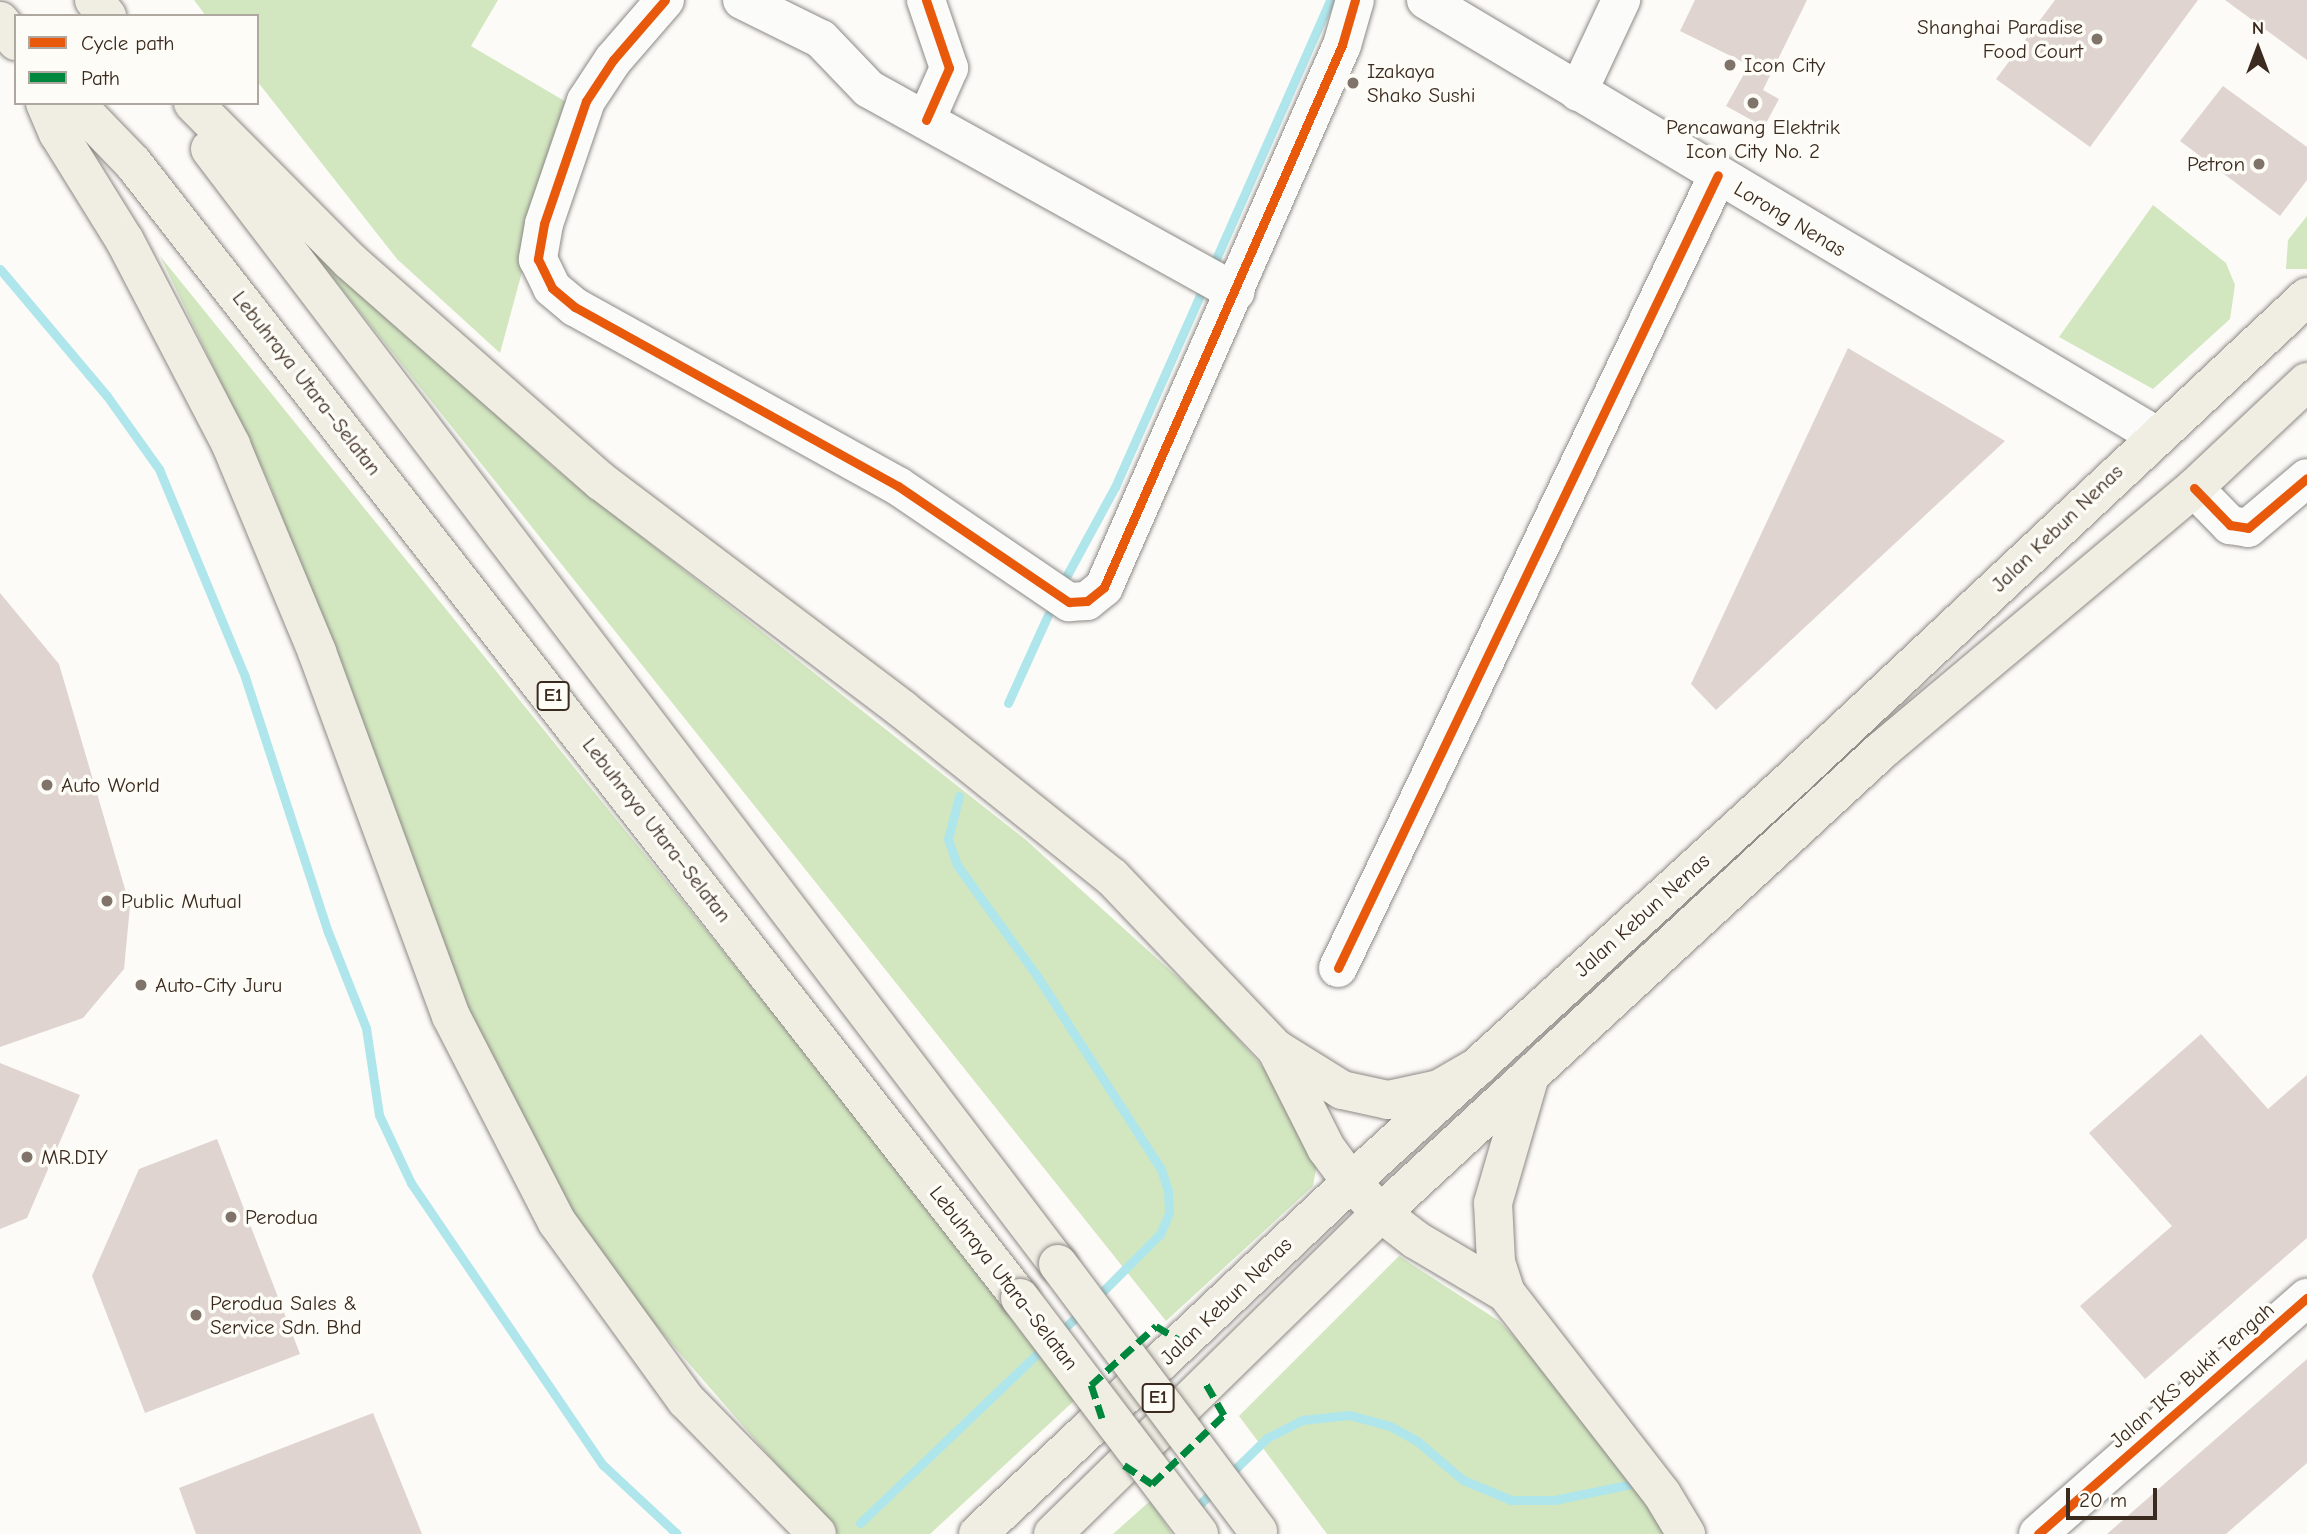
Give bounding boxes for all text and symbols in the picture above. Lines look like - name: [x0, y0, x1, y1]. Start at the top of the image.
- legend: [14, 14, 259, 105]
- place label: Shanghai Paradise Food Court: [1917, 14, 2083, 64]
- north arrow: [2223, 14, 2293, 84]
- text: N: [2252, 17, 2264, 39]
- text: Cycle path: [81, 31, 174, 55]
- marker: Shanghai Paradise Food Court: [2089, 31, 2105, 47]
- place label: Icon City: [1744, 52, 1825, 78]
- marker: Icon City: [1722, 57, 1738, 73]
- place label: Izakaya Shako Sushi: [1367, 58, 1476, 108]
- text: Path: [81, 66, 120, 90]
- marker: Izakaya Shako Sushi: [1345, 75, 1361, 91]
- marker: Pencawang Elektrik Icon City No. 2: [1745, 95, 1761, 111]
- place label: Pencawang Elektrik Icon City No. 2: [1666, 114, 1840, 164]
- place label: Petron: [2187, 151, 2245, 177]
- marker: Petron: [2251, 156, 2267, 172]
- street label: Lorong Nenas: [1730, 176, 1850, 262]
- street label: Lebuhraya Utara–Selatan: [227, 286, 387, 480]
- street label: Jalan Kebun Nenas: [1986, 459, 2128, 597]
- road number: E1: [536, 680, 570, 712]
- street label: Lebuhraya Utara–Selatan: [577, 733, 737, 927]
- place label: Auto World: [61, 772, 160, 798]
- marker: Auto World: [39, 777, 55, 793]
- street label: Jalan Kebun Nenas: [1569, 848, 1715, 982]
- place label: Public Mutual: [121, 888, 242, 914]
- marker: Public Mutual: [99, 893, 115, 909]
- place label: Auto-City Juru: [155, 972, 282, 998]
- marker: Auto-City Juru: [133, 977, 149, 993]
- place label: MR.DIY: [41, 1144, 108, 1170]
- marker: MR.DIY: [19, 1149, 35, 1165]
- street label: Lebuhraya Utara–Selatan: [924, 1181, 1084, 1375]
- place label: Perodua: [245, 1204, 318, 1230]
- marker: Perodua: [223, 1209, 239, 1225]
- street label: Jalan Kebun Nenas: [1155, 1232, 1297, 1370]
- place label: Perodua Sales & Service Sdn. Bhd: [210, 1290, 362, 1340]
- street label: Jalan IKS Bukit Tengah: [2105, 1297, 2279, 1453]
- marker: Perodua Sales & Service Sdn. Bhd: [188, 1307, 204, 1323]
- road number: E1: [1140, 1382, 1176, 1414]
- scale bar: [2069, 1474, 2160, 1518]
- text: 20 m: [2079, 1488, 2127, 1512]

